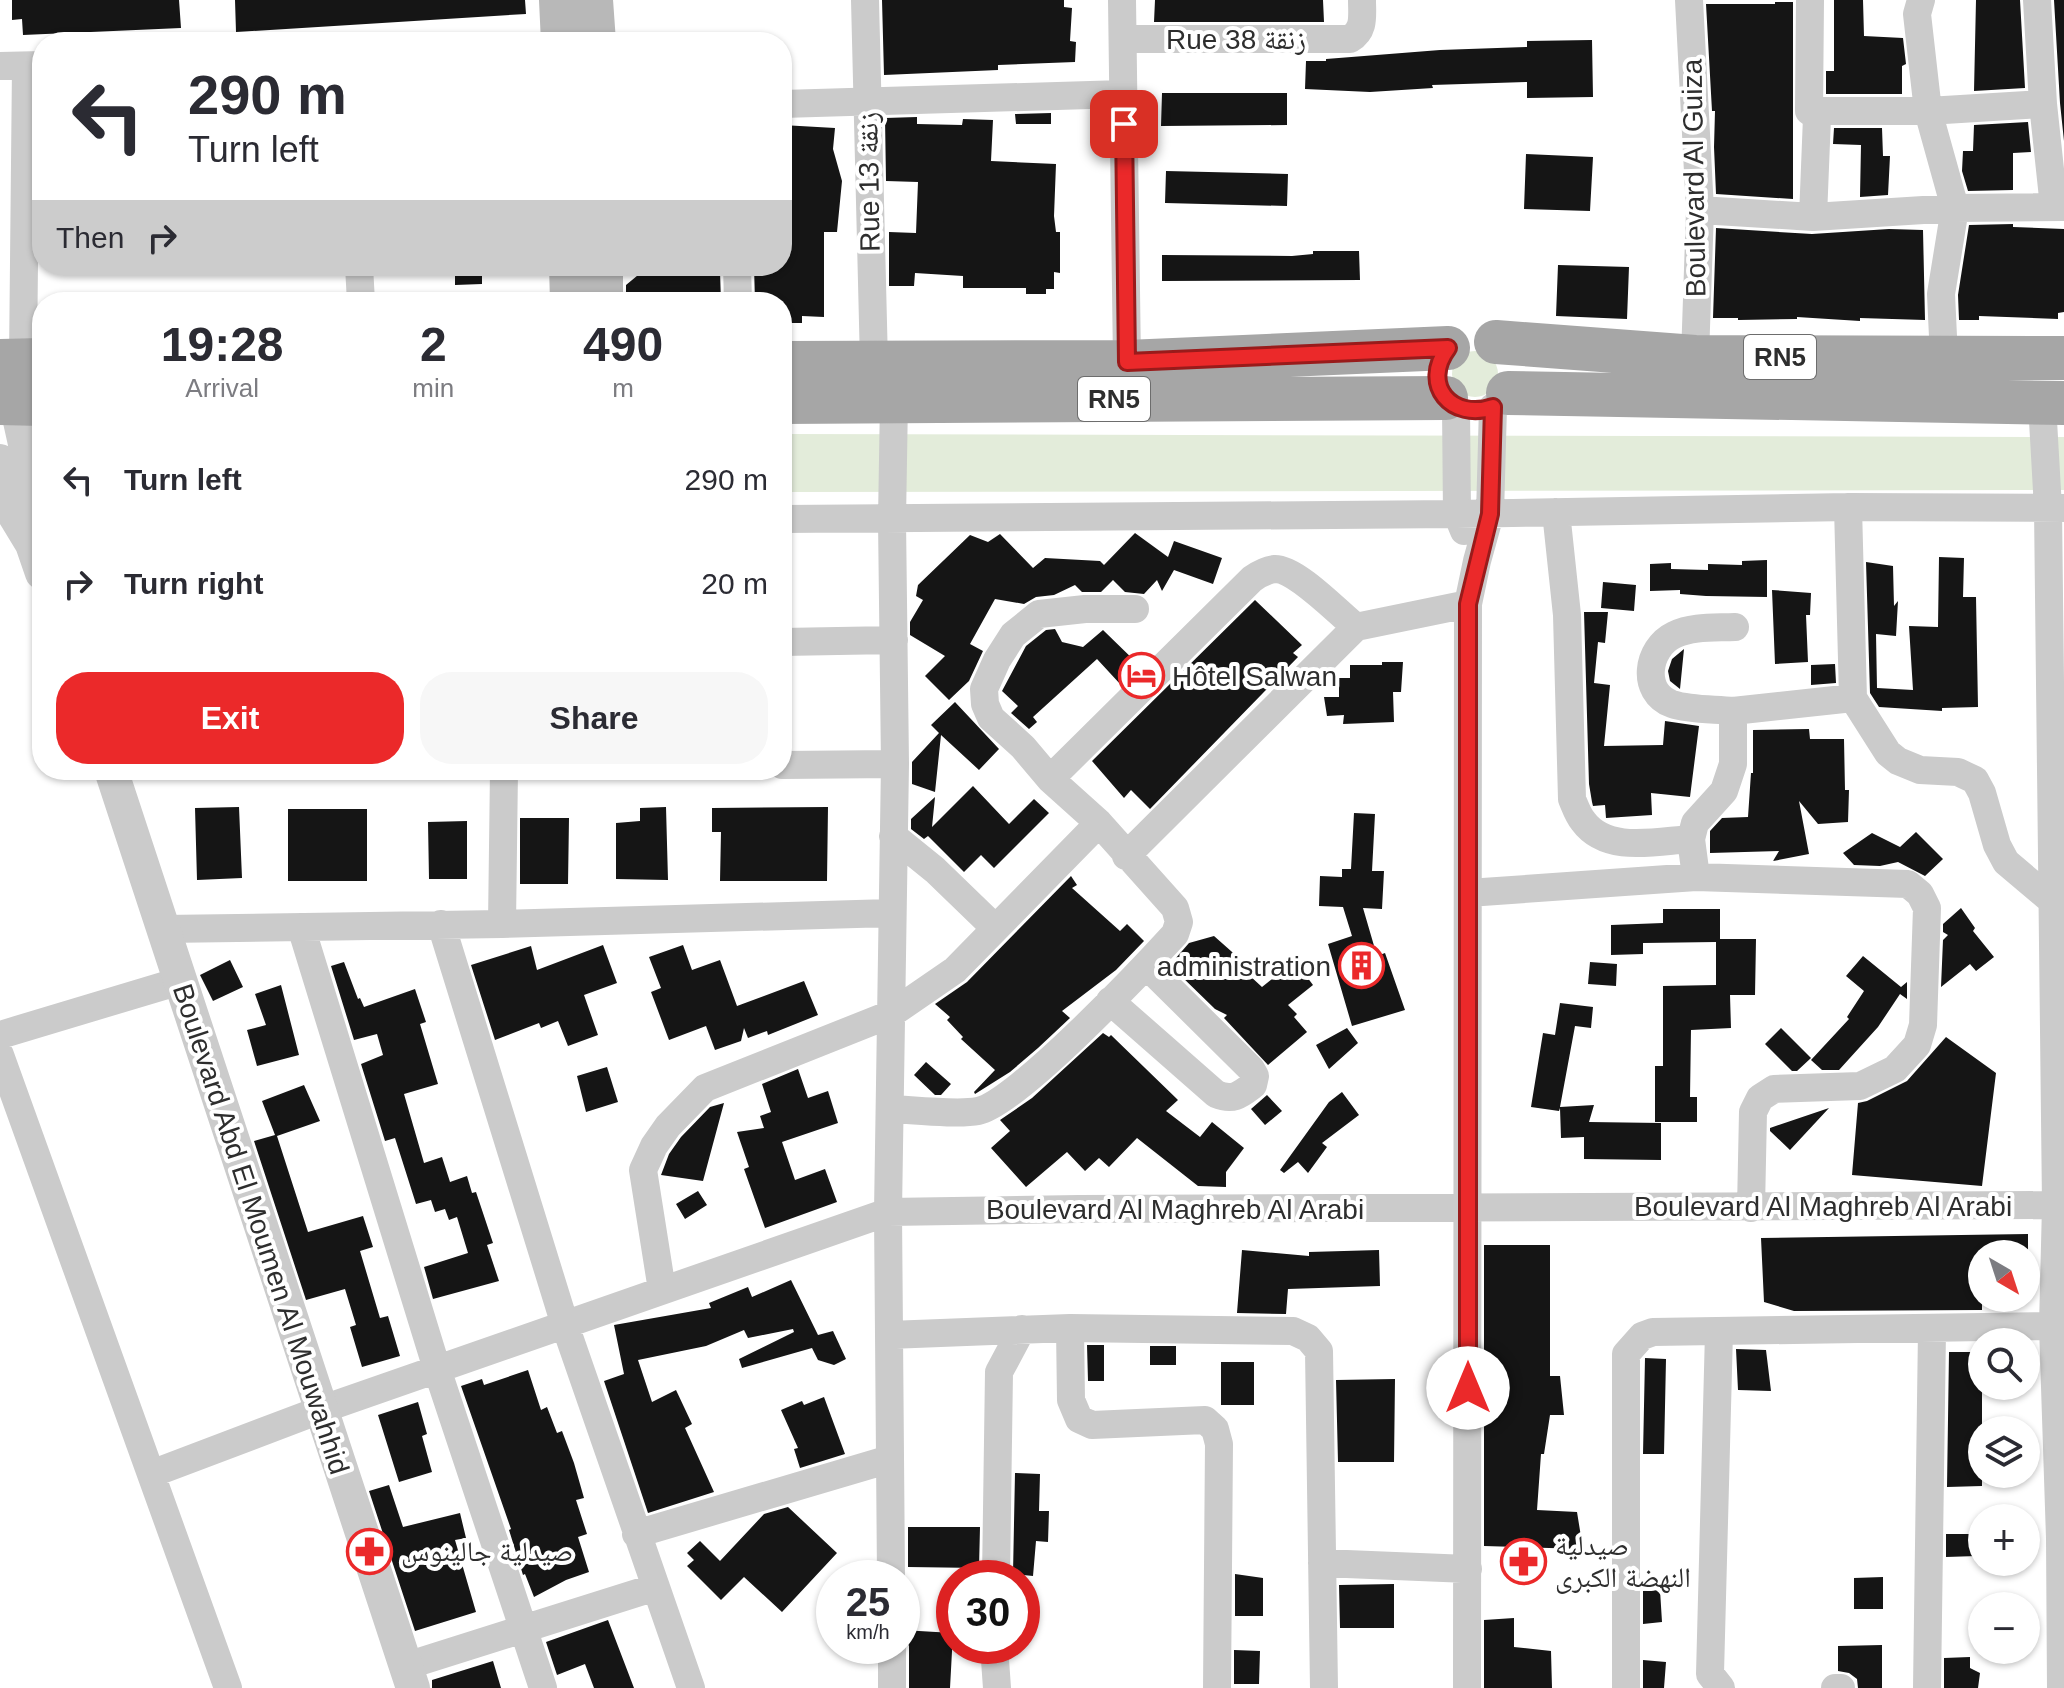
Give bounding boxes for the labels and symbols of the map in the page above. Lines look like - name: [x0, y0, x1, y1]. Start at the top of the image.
- street label: Rue 38 زنقة: [1166, 24, 1306, 55]
- street label: Boulevard Al Guiza: [1676, 58, 1712, 297]
- pin: [1090, 90, 1158, 158]
- street label: Rue 13 زنقة: [852, 112, 886, 252]
- road number: RN5: [1744, 335, 1816, 379]
- road number: RN5: [1078, 377, 1150, 421]
- hotel icon: Hôtel Salwan: [1117, 652, 1165, 700]
- place label: Hôtel Salwan: [1172, 661, 1337, 692]
- building icon: administration: [1338, 942, 1386, 990]
- place label: administration: [1157, 951, 1331, 982]
- street label: Boulevard Abd El Moumen Al Mouwahhid: [167, 980, 355, 1478]
- street label: Boulevard Al Maghreb Al Arabi: [1634, 1191, 2012, 1222]
- street label: Boulevard Al Maghreb Al Arabi: [986, 1194, 1364, 1225]
- north arrow: [1968, 1240, 2040, 1312]
- position arrow: [1426, 1346, 1510, 1430]
- pharmacy icon: صيدلية جالينوس: [346, 1527, 394, 1575]
- place label: صيدلية النهضة الكبرى: [1555, 1530, 1691, 1594]
- place label: صيدلية جالينوس: [401, 1536, 573, 1569]
- pharmacy icon: صيدلية النهضة الكبرى: [1500, 1537, 1548, 1585]
- speed limit sign: 30: [936, 1560, 1040, 1664]

